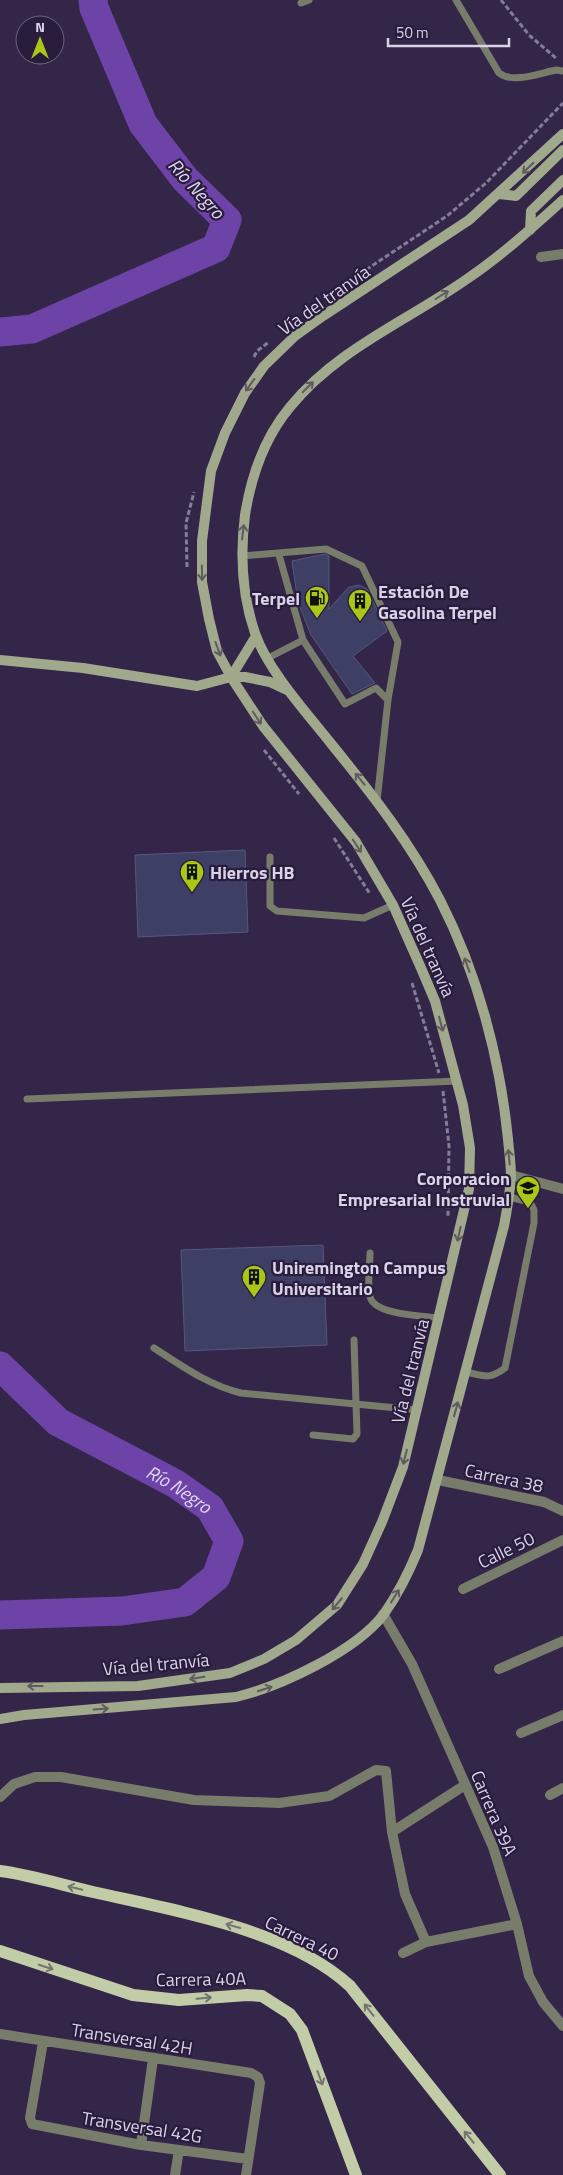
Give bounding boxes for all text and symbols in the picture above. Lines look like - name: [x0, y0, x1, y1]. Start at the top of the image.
- north arrow: [15, 15, 65, 65]
- scale bar: [388, 15, 509, 47]
- text: N: [35, 16, 45, 37]
- text: 50 m: [396, 21, 429, 44]
- water label: Río Negro: [162, 151, 233, 225]
- one-way arrow: [522, 162, 534, 174]
- street label: Vía del tranvía: [272, 258, 376, 342]
- one-way arrow: [434, 290, 448, 300]
- one-way arrow: [245, 378, 255, 392]
- one-way arrow: [302, 381, 315, 393]
- one-way arrow: [238, 524, 248, 540]
- one-way arrow: [197, 565, 207, 581]
- place label: Estación De Gasolina Terpel: [378, 578, 497, 626]
- place label: Terpel: [252, 585, 300, 612]
- fuel station icon: Terpel: [304, 585, 330, 619]
- building icon: Estación De Gasolina Terpel: [347, 588, 373, 622]
- one-way arrow: [213, 641, 223, 657]
- one-way arrow: [252, 711, 262, 725]
- one-way arrow: [354, 773, 365, 786]
- one-way arrow: [352, 839, 363, 853]
- building icon: Hierros HB: [179, 859, 205, 893]
- place label: Hierros HB: [210, 859, 295, 886]
- street label: Vía del tranvía: [394, 893, 462, 1001]
- one-way arrow: [462, 958, 471, 973]
- one-way arrow: [437, 1015, 447, 1031]
- one-way arrow: [505, 1149, 514, 1165]
- place label: Corporacion Empresarial Instruvial: [338, 1165, 510, 1213]
- school or university icon: Corporacion Empresarial Instruvial: [515, 1175, 541, 1209]
- one-way arrow: [454, 1226, 463, 1242]
- place label: Uniremington Campus Universitario: [272, 1254, 446, 1302]
- building icon: Uniremington Campus Universitario: [241, 1264, 267, 1298]
- street label: Vía del tranvía: [384, 1316, 436, 1426]
- one-way arrow: [452, 1402, 461, 1418]
- one-way arrow: [400, 1449, 409, 1465]
- water label: Río Negro: [141, 1457, 219, 1520]
- street label: Carrera 38: [462, 1457, 546, 1499]
- street label: Calle 50: [473, 1525, 539, 1575]
- one-way arrow: [389, 1589, 400, 1603]
- one-way arrow: [331, 1597, 342, 1610]
- street label: Vía del tranvía: [102, 1646, 210, 1682]
- one-way arrow: [189, 1674, 205, 1684]
- one-way arrow: [27, 1681, 43, 1691]
- one-way arrow: [257, 1684, 272, 1693]
- one-way arrow: [92, 1704, 108, 1714]
- street label: Carrera 39A: [464, 1766, 524, 1860]
- one-way arrow: [68, 1883, 84, 1892]
- street label: Carrera 40: [260, 1908, 344, 1968]
- one-way arrow: [226, 1921, 242, 1931]
- one-way arrow: [38, 1962, 54, 1972]
- street label: Carrera 40A: [156, 1965, 247, 1993]
- one-way arrow: [195, 1993, 211, 2003]
- one-way arrow: [363, 2004, 374, 2017]
- street label: Transversal 42H: [69, 2016, 195, 2062]
- one-way arrow: [316, 2069, 325, 2085]
- street label: Transversal 42G: [80, 2104, 204, 2150]
- one-way arrow: [464, 2131, 475, 2144]

